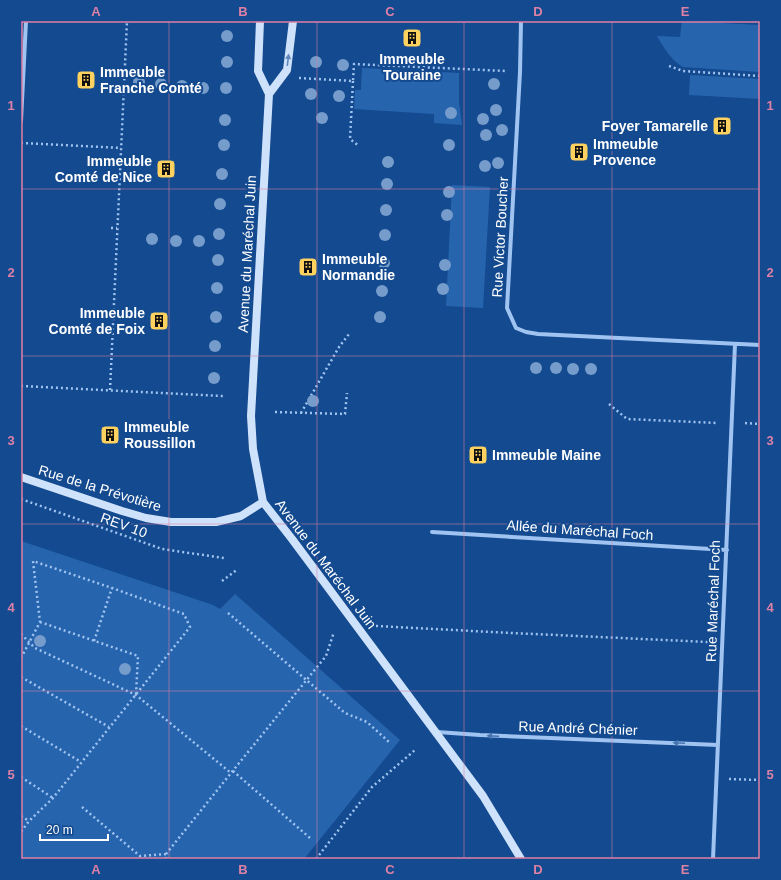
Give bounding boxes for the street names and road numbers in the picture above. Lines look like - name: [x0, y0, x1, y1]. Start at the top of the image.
- street label: Avenue du Maréchal Juin: [235, 175, 259, 333]
- street label: Rue Victor Boucher: [489, 176, 511, 298]
- street label: Rue de la Prévotière: [37, 462, 164, 514]
- street label: Avenue du Maréchal Juin: [272, 496, 380, 632]
- street label: REV 10: [99, 509, 150, 541]
- street label: Allée du Maréchal Foch: [506, 517, 654, 543]
- street label: Rue Maréchal Foch: [703, 540, 723, 662]
- street label: Rue André Chénier: [518, 718, 638, 738]

